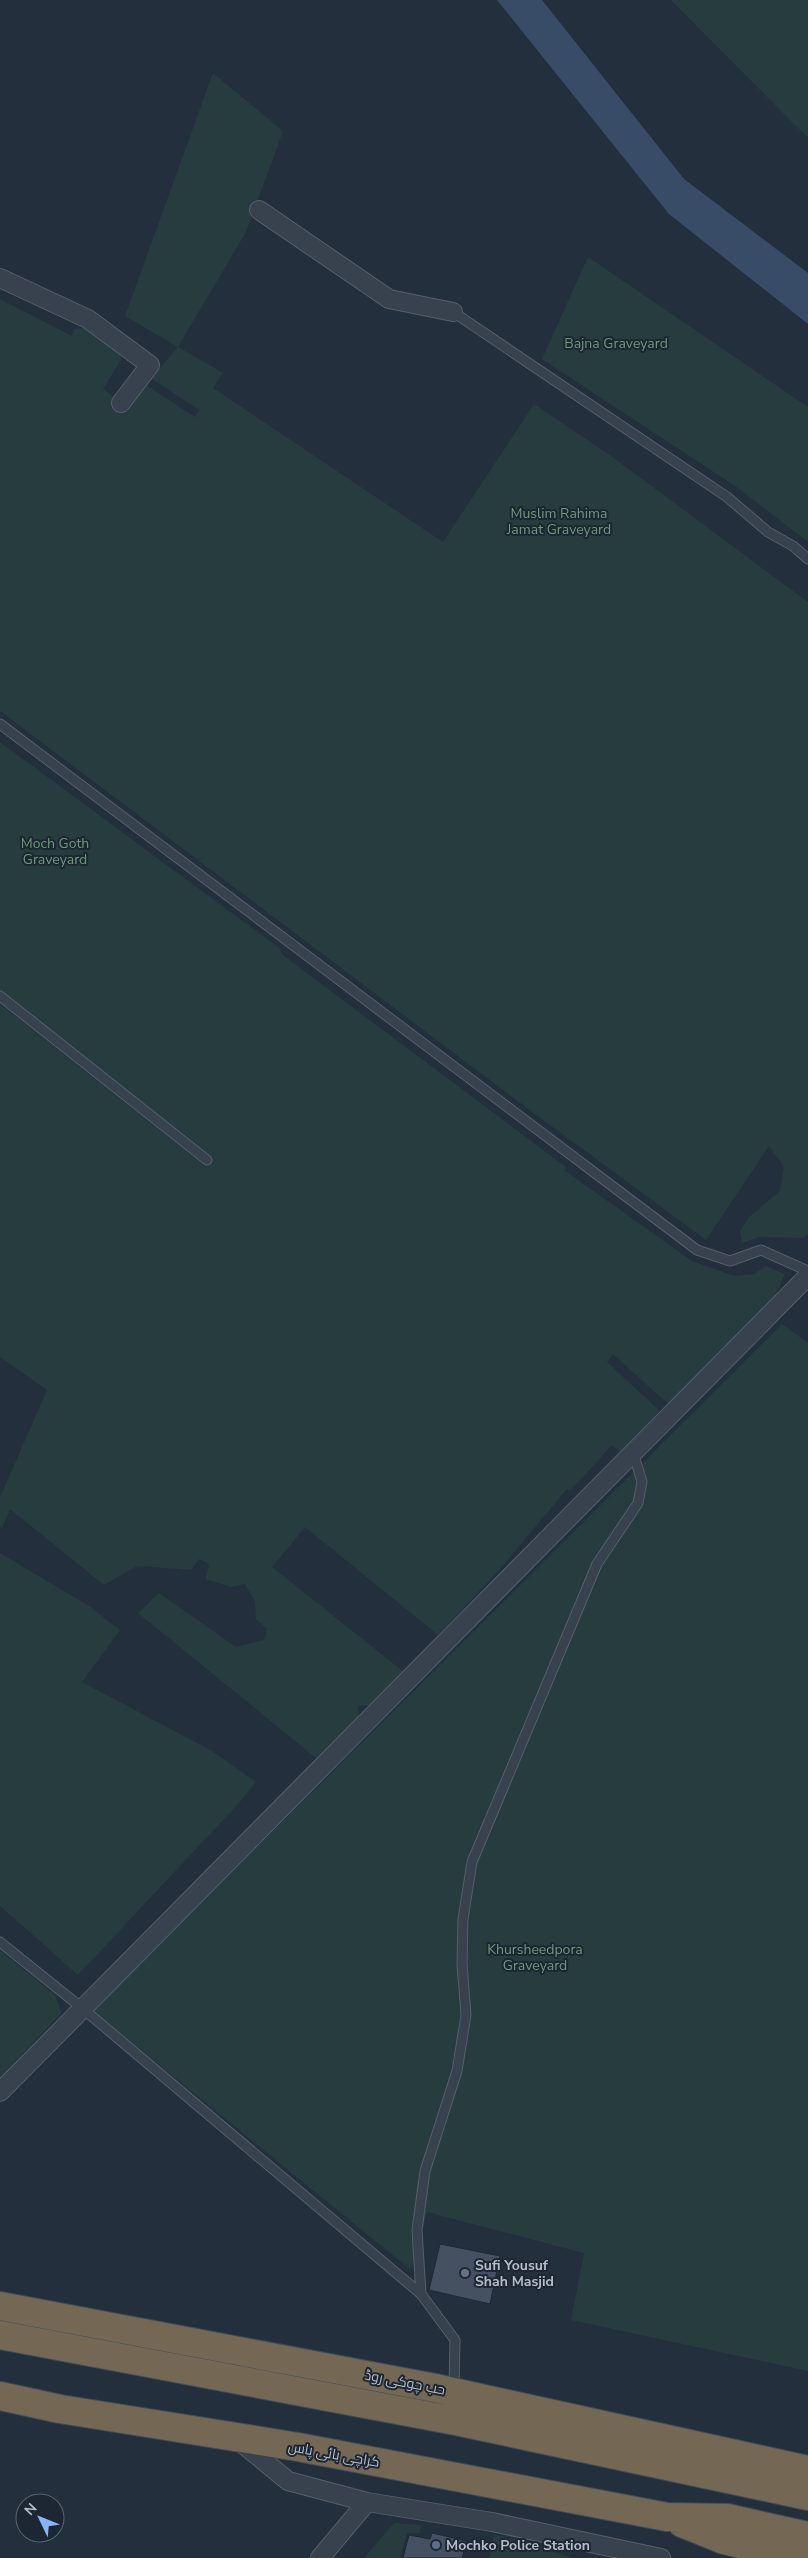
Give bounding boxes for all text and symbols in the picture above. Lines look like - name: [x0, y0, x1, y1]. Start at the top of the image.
- park label: Bajna Graveyard: [564, 334, 668, 353]
- park label: Muslim Rahima Jamat Graveyard: [506, 504, 611, 539]
- park label: Moch Goth Graveyard: [21, 834, 89, 869]
- park label: Khursheedpora Graveyard: [487, 1940, 583, 1975]
- place label: Sufi Yousuf Shah Masjid: [475, 2256, 554, 2291]
- marker: Sufi Yousuf Shah Masjid: [459, 2267, 471, 2279]
- street label: حب چوکی روڈ: [363, 2365, 447, 2400]
- street label: کراچی بائی پاس: [287, 2437, 381, 2472]
- north arrow: [15, 2493, 65, 2543]
- text: N: [20, 2499, 41, 2520]
- place label: Mochko Police Station: [446, 2536, 590, 2555]
- marker: Mochko Police Station: [430, 2539, 442, 2551]

